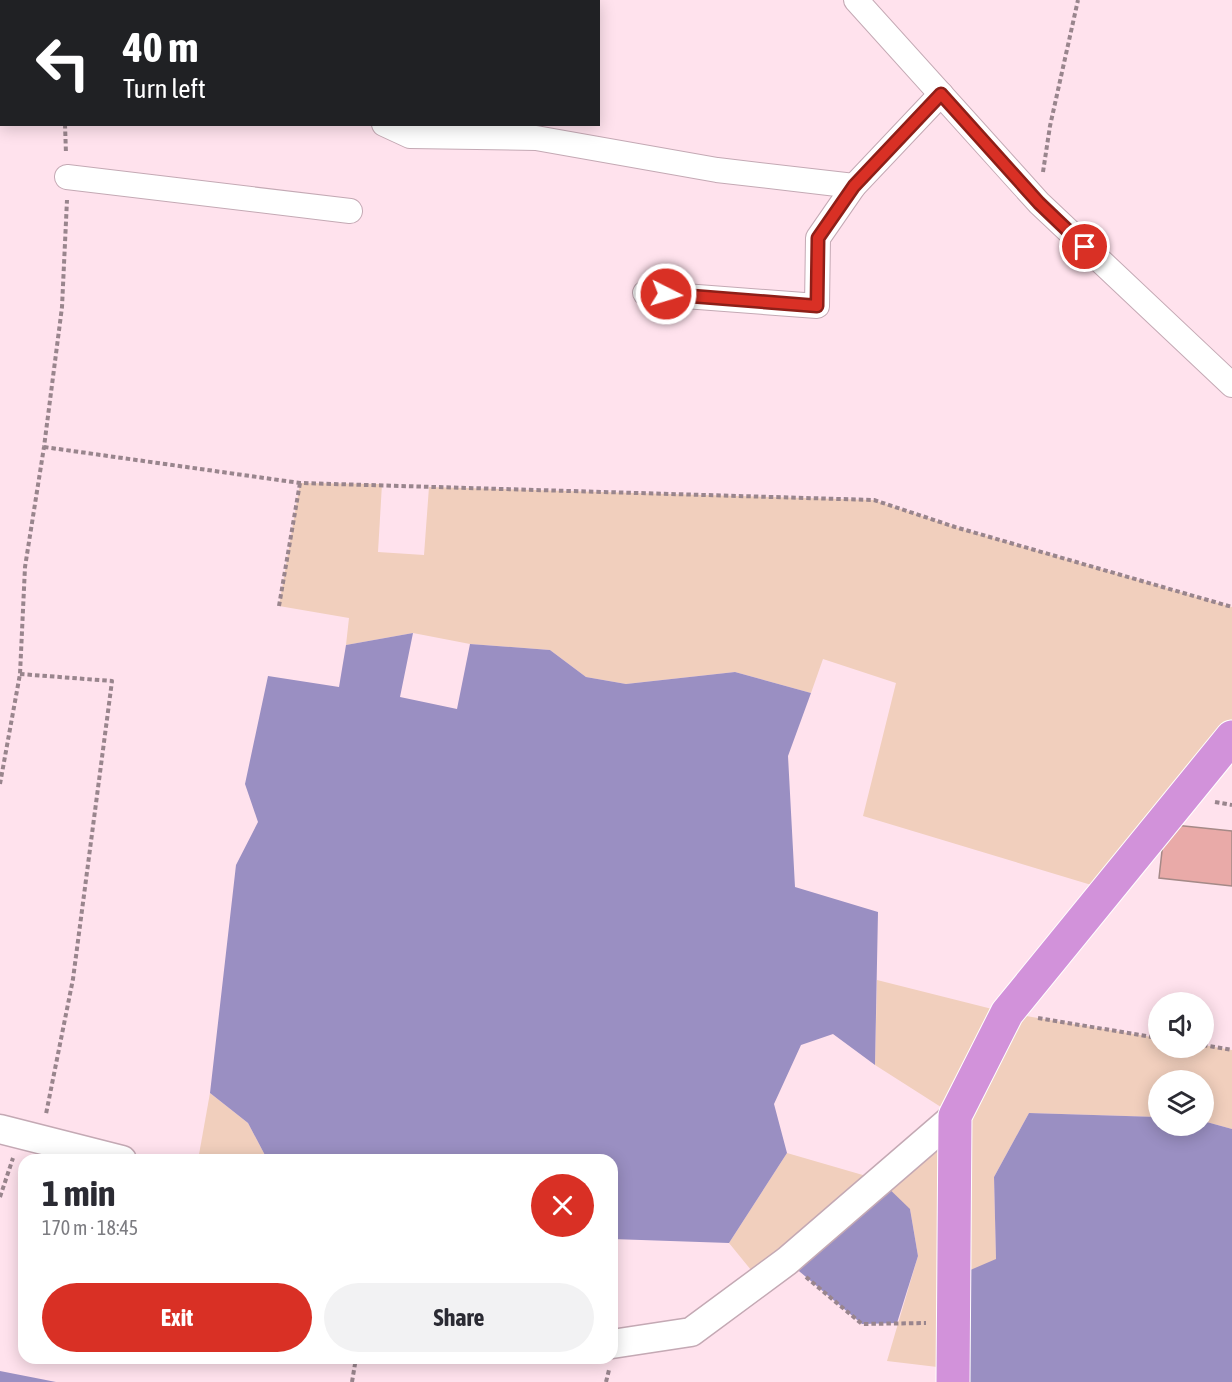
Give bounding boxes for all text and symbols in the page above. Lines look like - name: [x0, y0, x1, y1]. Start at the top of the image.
- text: 40 m: [123, 23, 198, 71]
- icon: left: [24, 24, 102, 102]
- text: Turn left: [123, 73, 206, 104]
- pin: [1059, 221, 1110, 272]
- icon: arrive: [1068, 230, 1101, 263]
- position arrow: [634, 262, 698, 326]
- map controls: [1148, 992, 1214, 1136]
- button: sound: [1148, 992, 1214, 1058]
- button: layers: [1148, 1070, 1214, 1136]
- text: 1 min: [42, 1172, 116, 1214]
- button: close: [531, 1174, 594, 1237]
- text: 170 m · 18:45: [42, 1216, 138, 1239]
- button: Exit: [42, 1283, 312, 1352]
- button: Share: [324, 1283, 594, 1352]

